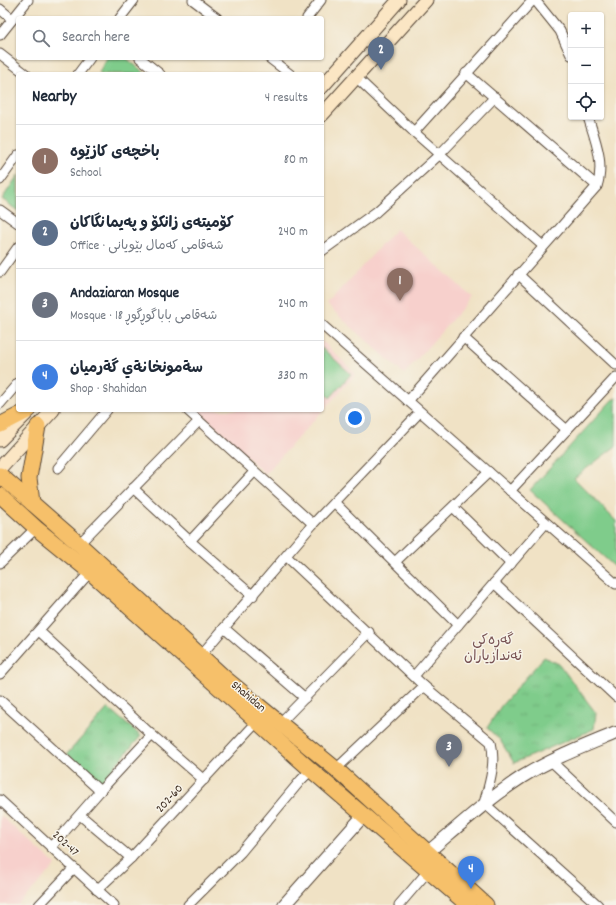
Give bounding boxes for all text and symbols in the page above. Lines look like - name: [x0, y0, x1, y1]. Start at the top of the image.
- map controls: [568, 12, 604, 120]
- button: +: [568, 12, 604, 48]
- search box: [16, 16, 324, 60]
- icon: search: [30, 27, 52, 49]
- text: Search here: [62, 27, 130, 49]
- pin: 2: [368, 37, 394, 70]
- button: −: [568, 48, 604, 84]
- button: locate: [568, 84, 604, 120]
- text: Nearby: [32, 86, 76, 110]
- text: 4 results: [265, 89, 308, 108]
- text: باخچەی کازێوە: [70, 142, 160, 164]
- text: 1: [44, 151, 46, 170]
- text: 80 m: [284, 151, 308, 170]
- text: School: [70, 164, 102, 183]
- text: کۆمیتەی زانکۆ و پەیمانگاکان: [70, 213, 234, 235]
- text: 2: [42, 223, 48, 242]
- text: 240 m: [278, 223, 308, 242]
- text: Office · شەقامی کەمال بێویانی: [70, 237, 224, 256]
- pin: 1: [387, 268, 413, 301]
- text: Andaziaran Mosque: [70, 283, 179, 305]
- text: 3: [42, 295, 48, 314]
- text: 240 m: [278, 295, 308, 314]
- text: Mosque · شەقامی باباگوڕگوڕ 18: [70, 307, 217, 326]
- text: سةمونخانةي گةرميان: [70, 358, 203, 380]
- text: 4: [42, 367, 48, 386]
- text: 330 m: [277, 367, 308, 386]
- text: Shop · Shahidan: [70, 380, 147, 399]
- your location: [345, 408, 365, 428]
- district label: گەڕەکی ئەندازیاران: [464, 631, 522, 667]
- street label: Shahidan: [227, 677, 269, 717]
- pin: 3: [436, 734, 462, 767]
- street label: 202-60: [152, 781, 188, 817]
- street label: 202-47: [48, 827, 82, 861]
- pin: 4: [458, 856, 484, 889]

